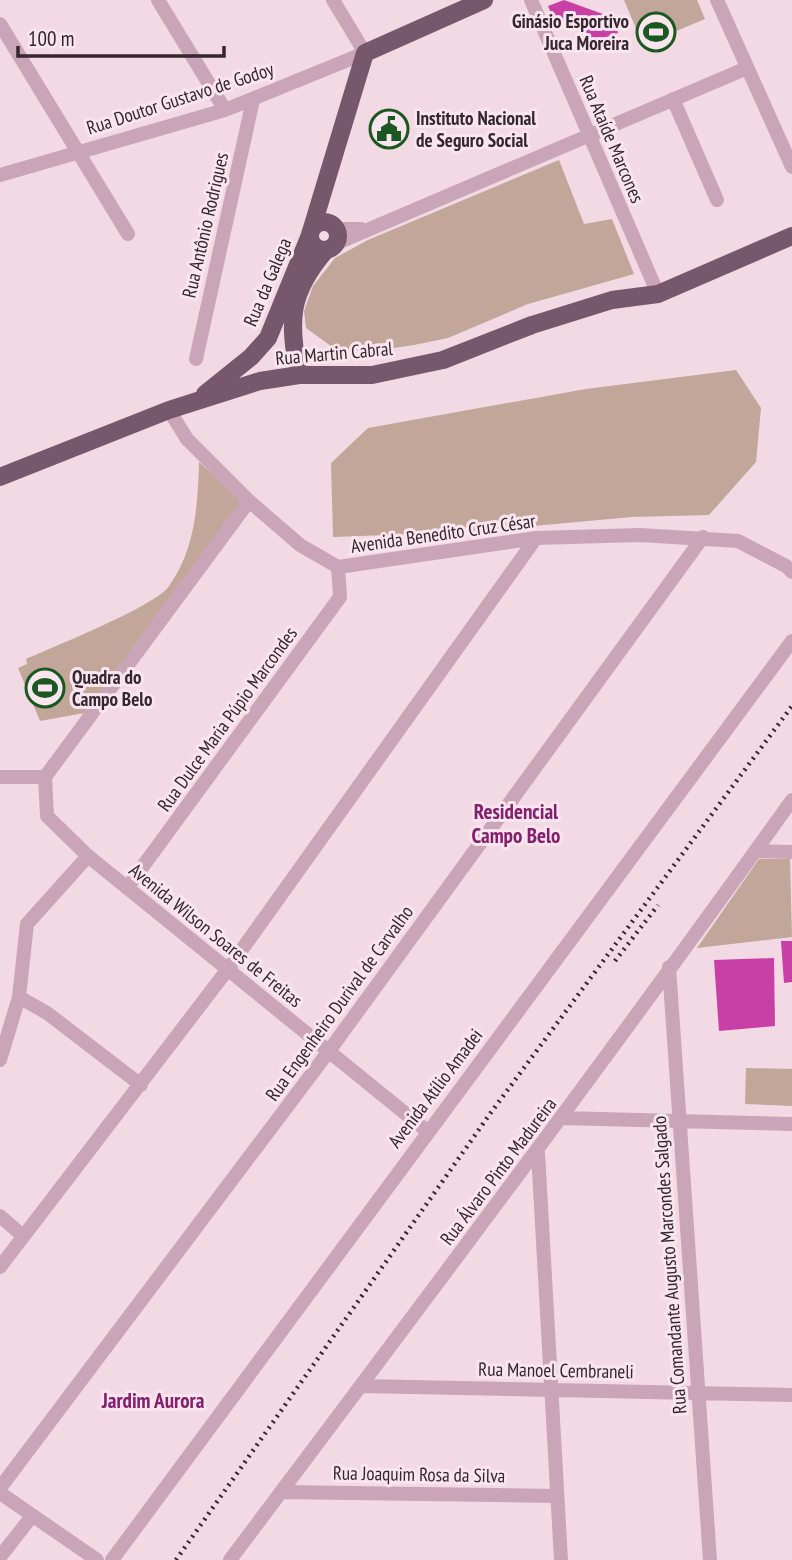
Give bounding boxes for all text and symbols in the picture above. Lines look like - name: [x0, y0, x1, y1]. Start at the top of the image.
- place label: Ginásio Esportivo Juca Moreira: [512, 9, 629, 55]
- sports icon: Ginásio Esportivo Juca Moreira: [635, 11, 677, 53]
- scale bar: [18, 14, 224, 58]
- text: 100 m: [28, 25, 74, 52]
- street label: Rua Doutor Gustavo de Godoy: [83, 56, 277, 140]
- street label: Rua Ataíde Marcones: [574, 72, 650, 206]
- place label: Instituto Nacional de Seguro Social: [416, 106, 536, 152]
- public building icon: Instituto Nacional de Seguro Social: [368, 108, 410, 150]
- street label: Rua Antônio Rodrigues: [177, 150, 233, 300]
- street label: Rua da Galega: [238, 234, 296, 330]
- street label: Rua Martin Cabral: [274, 336, 394, 370]
- street label: Avenida Benedito Cruz César: [349, 508, 538, 558]
- street label: Rua Dulce Maria Púpio Marcondes: [152, 622, 302, 816]
- place label: Quadra do Campo Belo: [72, 665, 152, 711]
- sports icon: Quadra do Campo Belo: [24, 667, 66, 709]
- district label: Residencial Campo Belo: [472, 798, 560, 849]
- street label: Avenida Wilson Soares de Freitas: [125, 858, 307, 1012]
- street label: Rua Engenheiro Durival de Carvalho: [260, 900, 418, 1106]
- street label: Avenida Atílio Amadei: [382, 1024, 488, 1152]
- street label: Rua Álvaro Pinto Madureira: [435, 1092, 561, 1250]
- street label: Rua Comandante Augusto Marcondes Salgado: [647, 1115, 691, 1415]
- street label: Rua Manoel Cembraneli: [478, 1357, 634, 1383]
- district label: Jardim Aurora: [101, 1387, 205, 1414]
- street label: Rua Joaquim Rosa da Silva: [333, 1460, 505, 1488]

